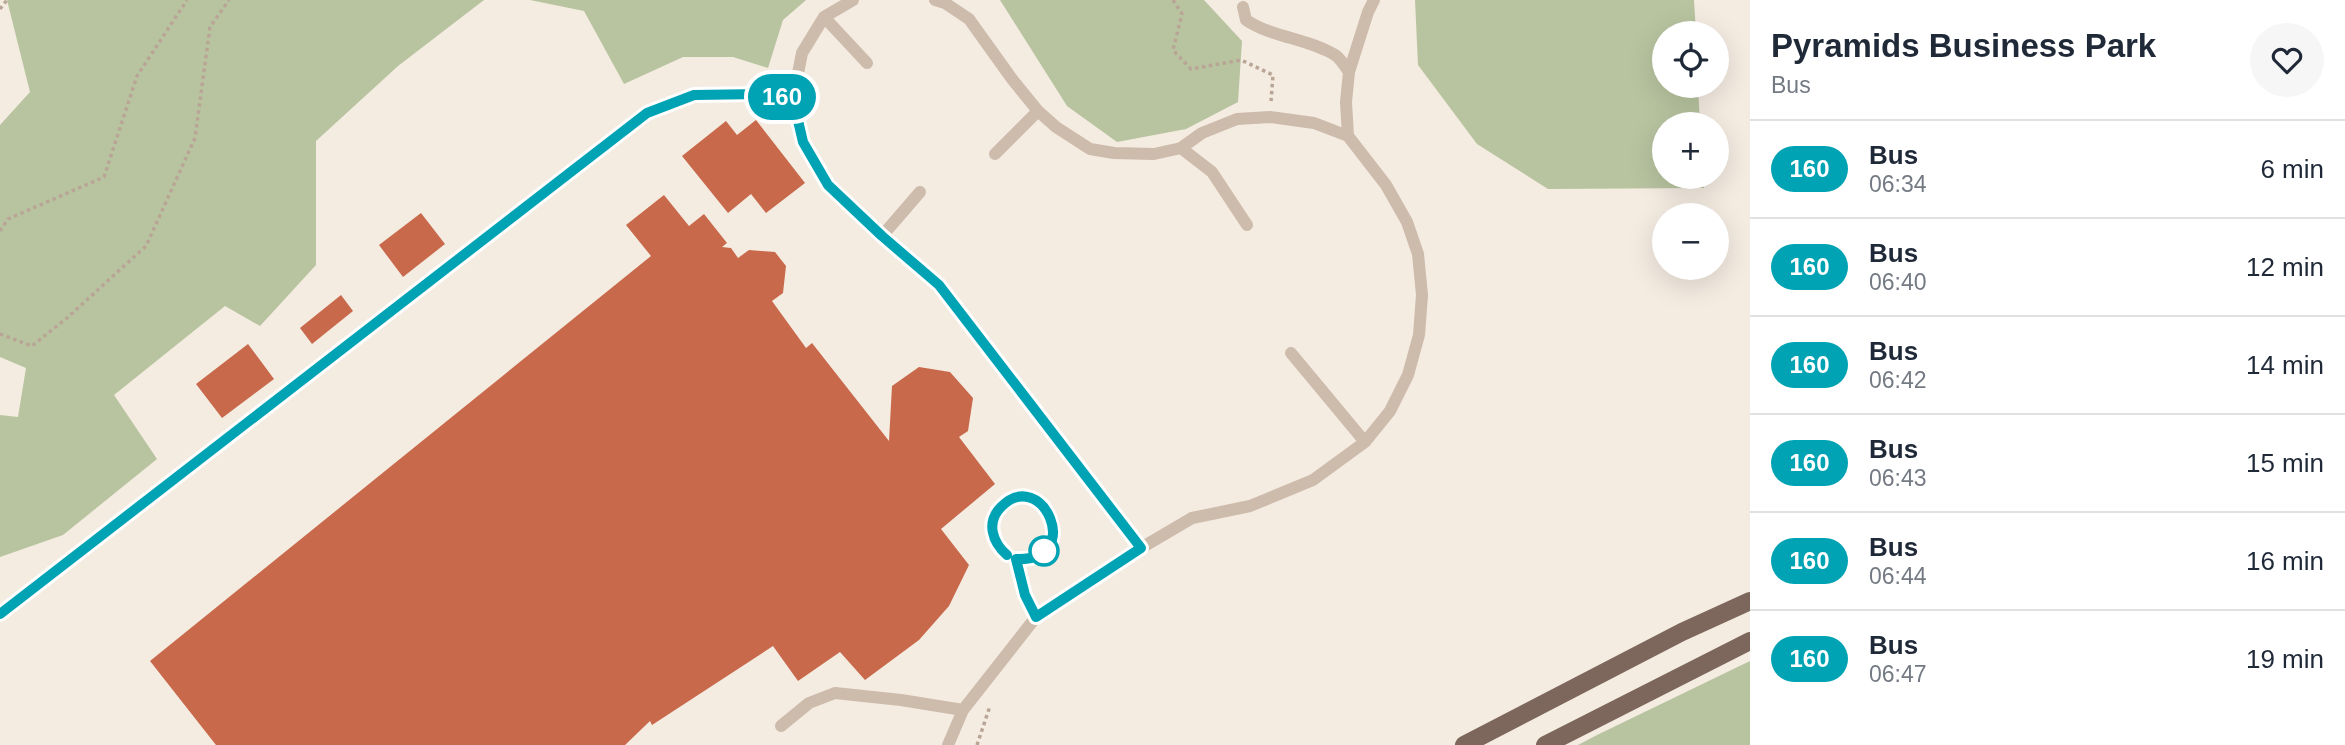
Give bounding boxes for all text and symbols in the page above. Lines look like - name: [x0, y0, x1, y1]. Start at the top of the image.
- map controls: [1652, 21, 1729, 280]
- button: locate: [1652, 21, 1729, 98]
- button: heart: [2250, 23, 2324, 97]
- text: Pyramids Business Park: [1771, 27, 2156, 64]
- text: Bus: [1771, 72, 1811, 98]
- line badge: 160: [742, 74, 822, 120]
- text: 160: [762, 83, 802, 110]
- button: +: [1652, 112, 1729, 189]
- text: Bus: [1869, 140, 1918, 170]
- text: 6 min: [2260, 154, 2324, 184]
- text: 160: [1789, 155, 1830, 182]
- text: 06:34: [1869, 171, 1927, 197]
- button: −: [1652, 203, 1729, 280]
- text: Bus: [1869, 238, 1918, 268]
- text: 12 min: [2246, 252, 2324, 282]
- text: 160: [1789, 253, 1830, 280]
- text: 06:40: [1869, 269, 1927, 295]
- text: Bus: [1869, 336, 1918, 366]
- text: 14 min: [2246, 350, 2324, 380]
- text: 160: [1789, 351, 1830, 378]
- text: 06:42: [1869, 367, 1927, 393]
- text: Bus: [1869, 434, 1918, 464]
- text: 15 min: [2246, 448, 2324, 478]
- text: 160: [1789, 449, 1830, 476]
- text: 06:43: [1869, 465, 1927, 491]
- text: Bus: [1869, 532, 1918, 562]
- unlabelled marker: [1029, 536, 1059, 566]
- text: 16 min: [2246, 546, 2324, 576]
- text: 160: [1789, 547, 1830, 574]
- text: 06:44: [1869, 563, 1927, 589]
- text: Bus: [1869, 630, 1918, 660]
- text: 19 min: [2246, 644, 2324, 674]
- text: 160: [1789, 645, 1830, 672]
- text: 06:47: [1869, 661, 1927, 687]

